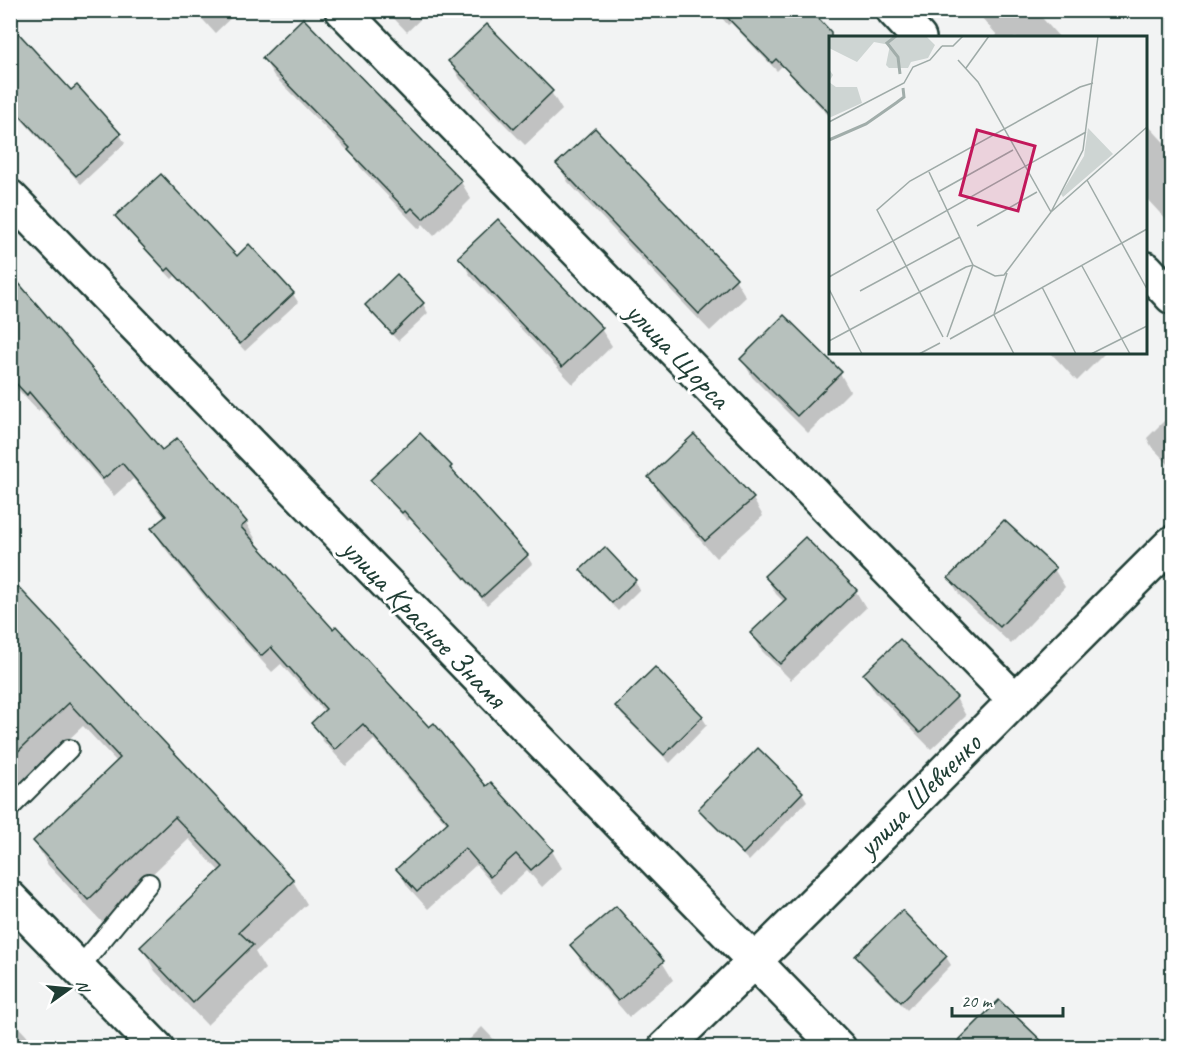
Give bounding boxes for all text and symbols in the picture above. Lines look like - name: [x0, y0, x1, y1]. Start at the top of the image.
- inset map: [829, 36, 1147, 354]
- street label: улица Щорса: [616, 292, 740, 418]
- street label: улица Красное Знамя: [332, 529, 516, 718]
- street label: улица Шевченко: [847, 724, 990, 867]
- north arrow: [39, 959, 99, 1019]
- text: N: [72, 978, 94, 996]
- scale bar: [952, 980, 1063, 1018]
- text: 20 m: [961, 990, 994, 1012]

